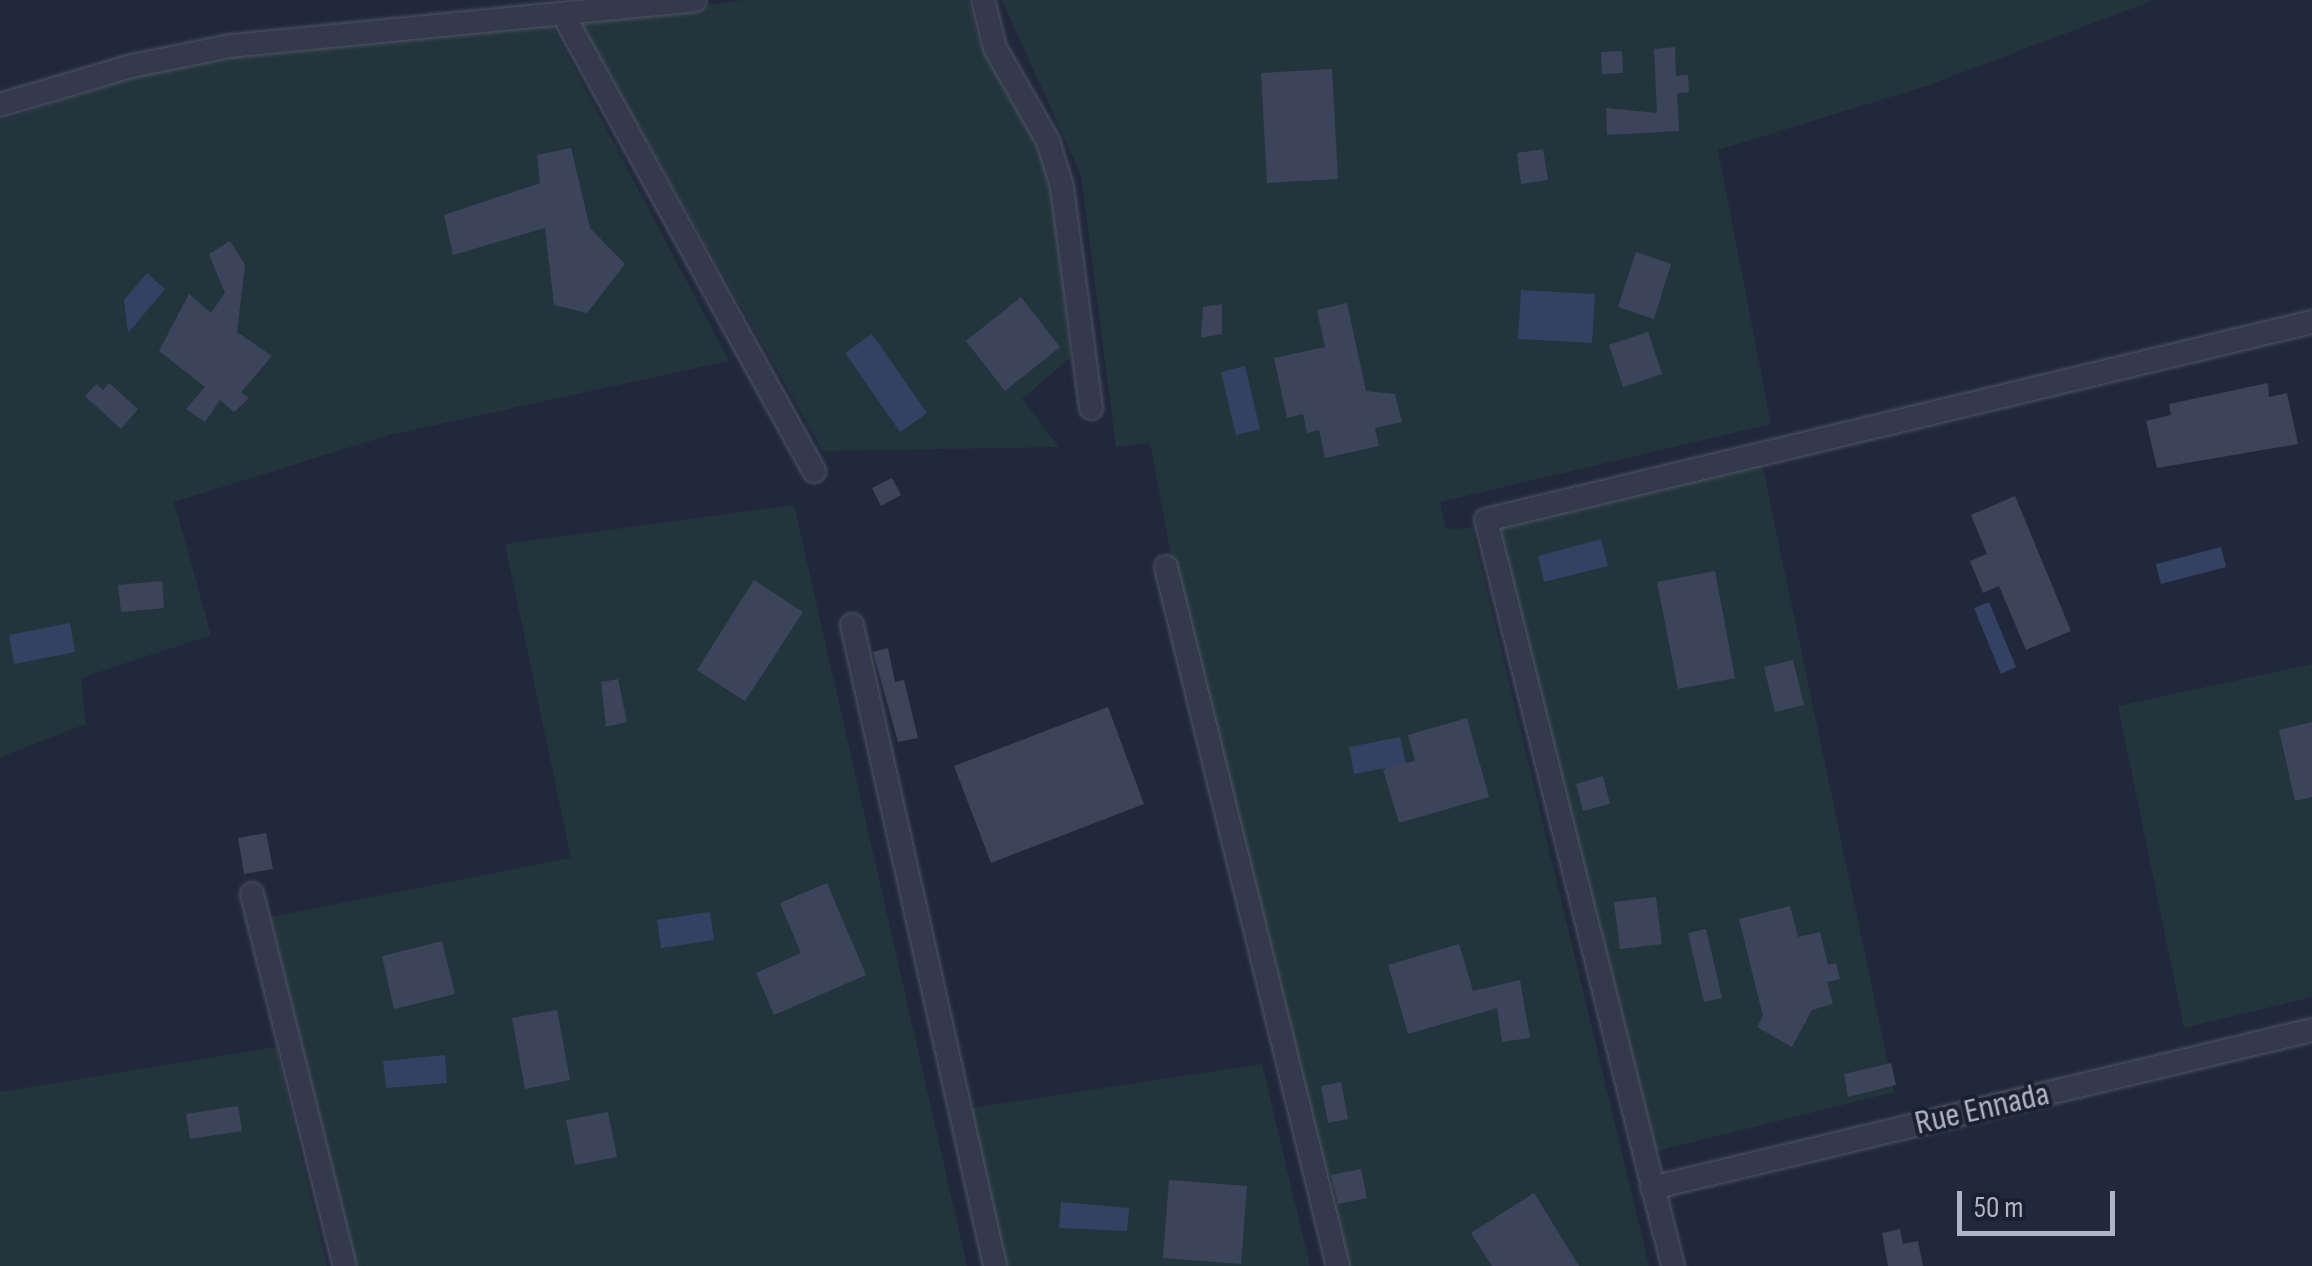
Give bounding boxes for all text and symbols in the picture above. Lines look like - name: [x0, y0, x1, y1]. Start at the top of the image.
- street label: Rue Ennada: [1911, 1073, 2053, 1145]
- scale bar: [1962, 1171, 2120, 1233]
- text: 50 m: [1974, 1190, 2023, 1226]

